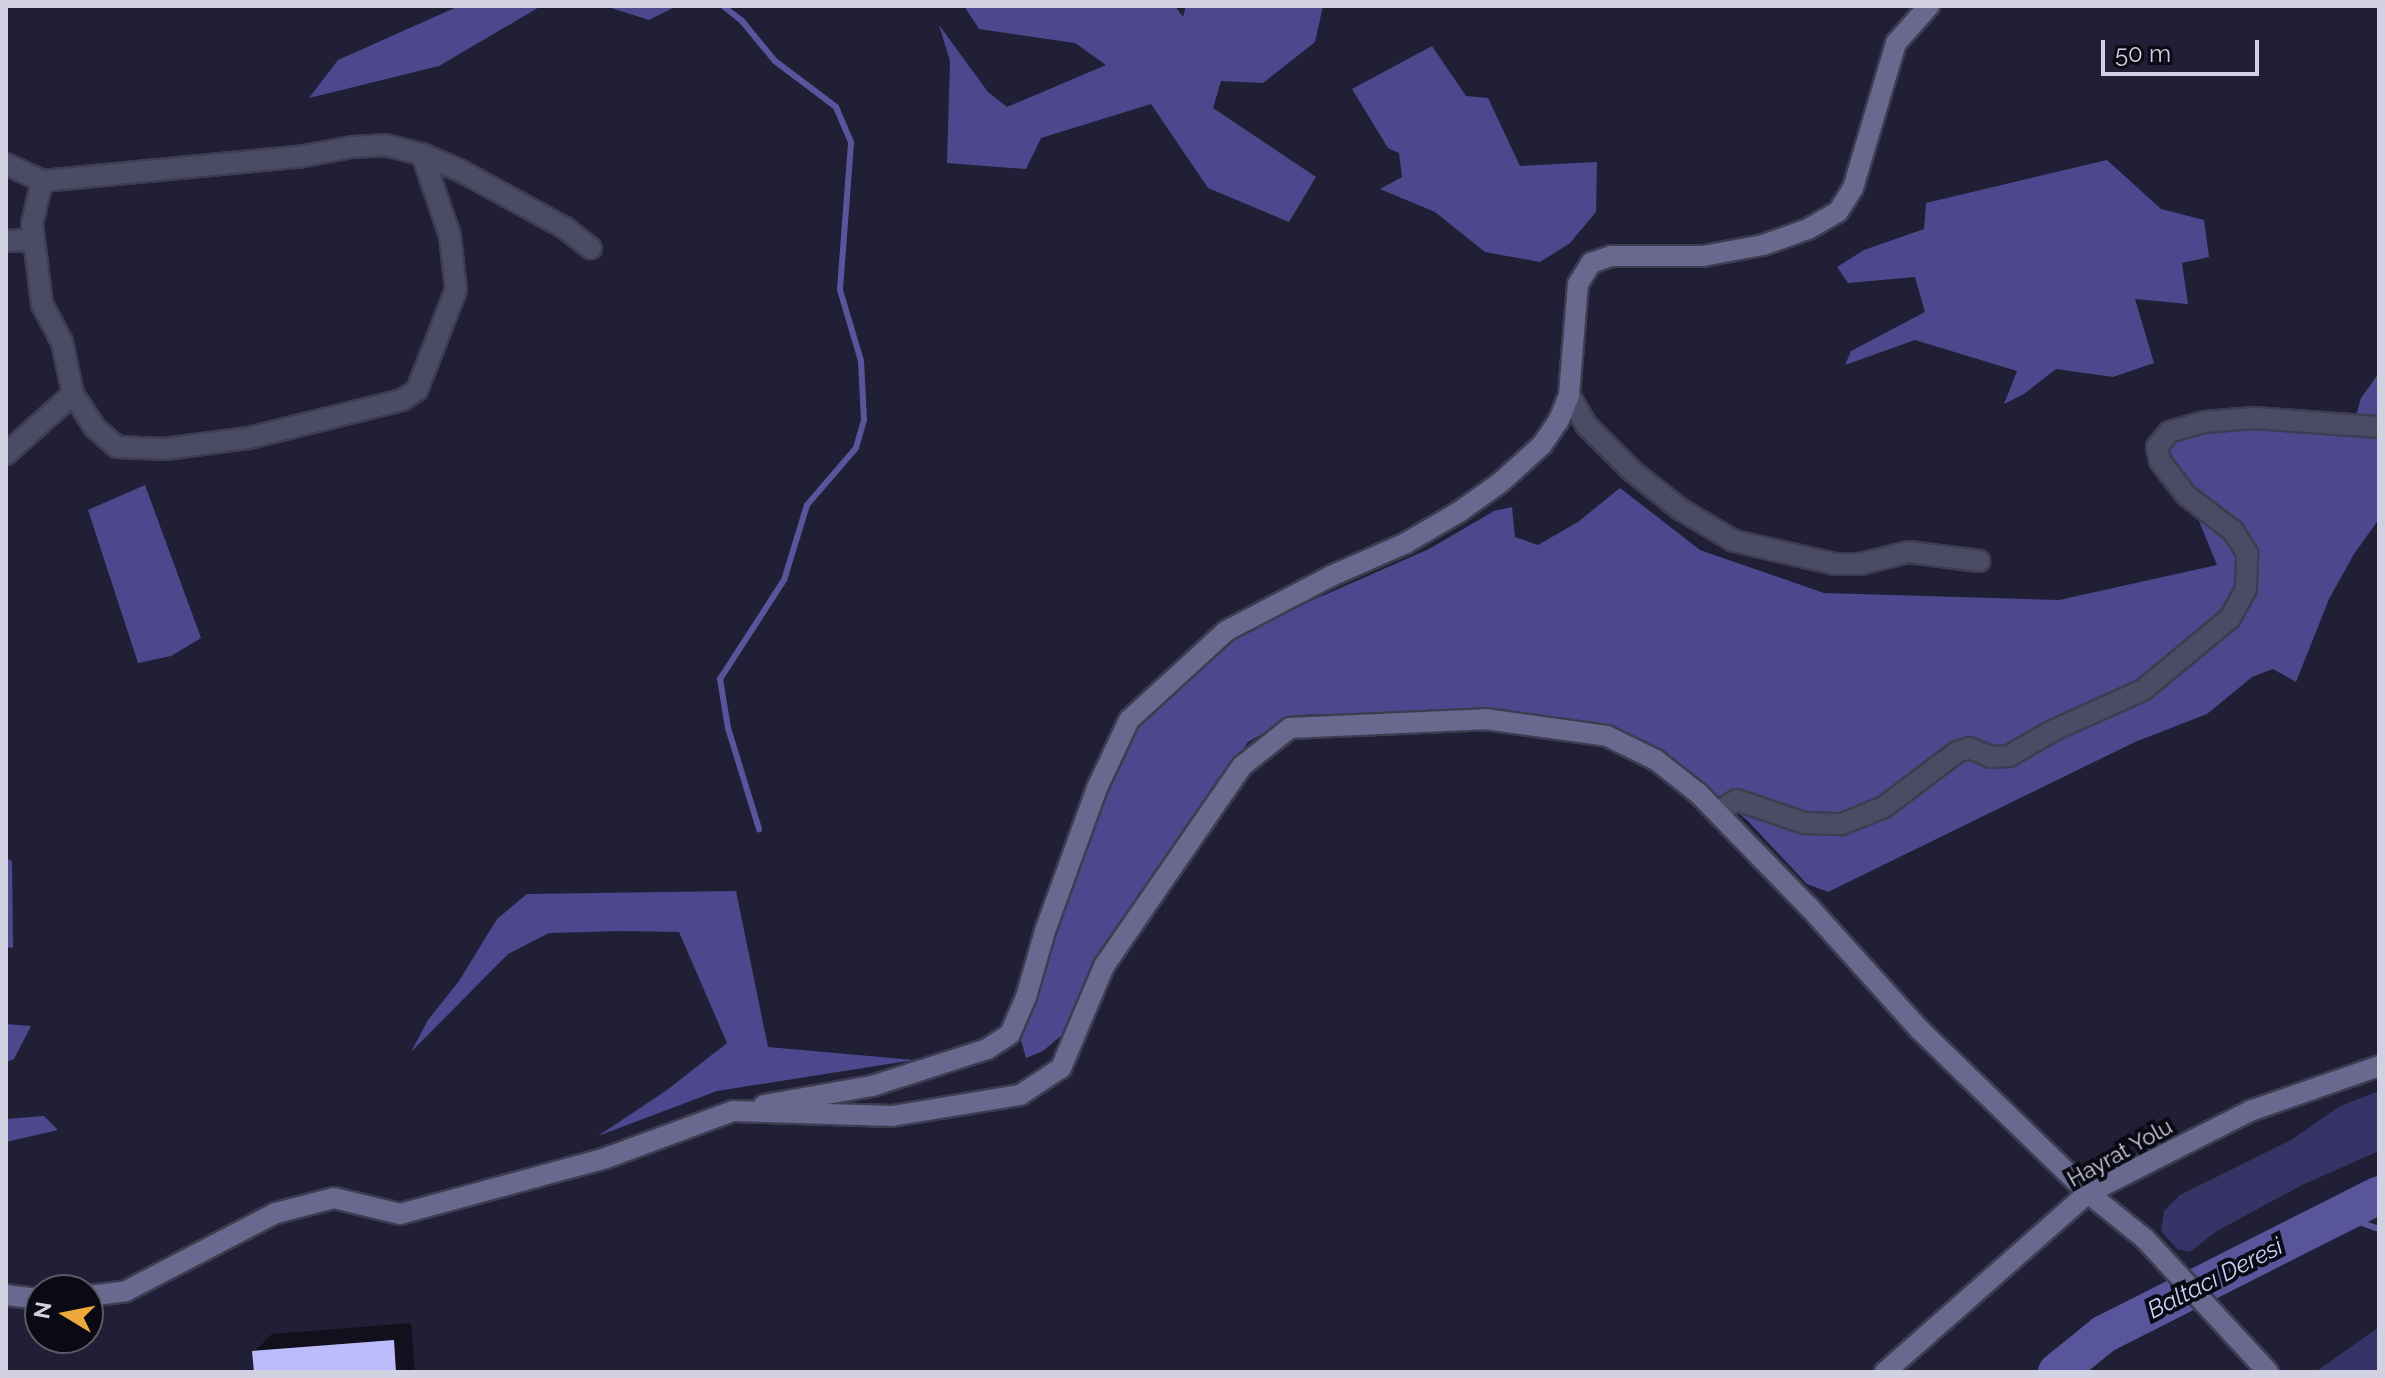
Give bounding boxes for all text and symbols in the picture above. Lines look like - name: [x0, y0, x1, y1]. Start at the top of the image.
- scale bar: [2105, 24, 2263, 74]
- text: 50 m: [2115, 39, 2171, 68]
- street label: Hayrat Yolu: [2063, 1113, 2177, 1193]
- water label: Baltacı Deresi: [2143, 1232, 2287, 1324]
- north arrow: [24, 1274, 104, 1354]
- text: N: [28, 1300, 57, 1321]

